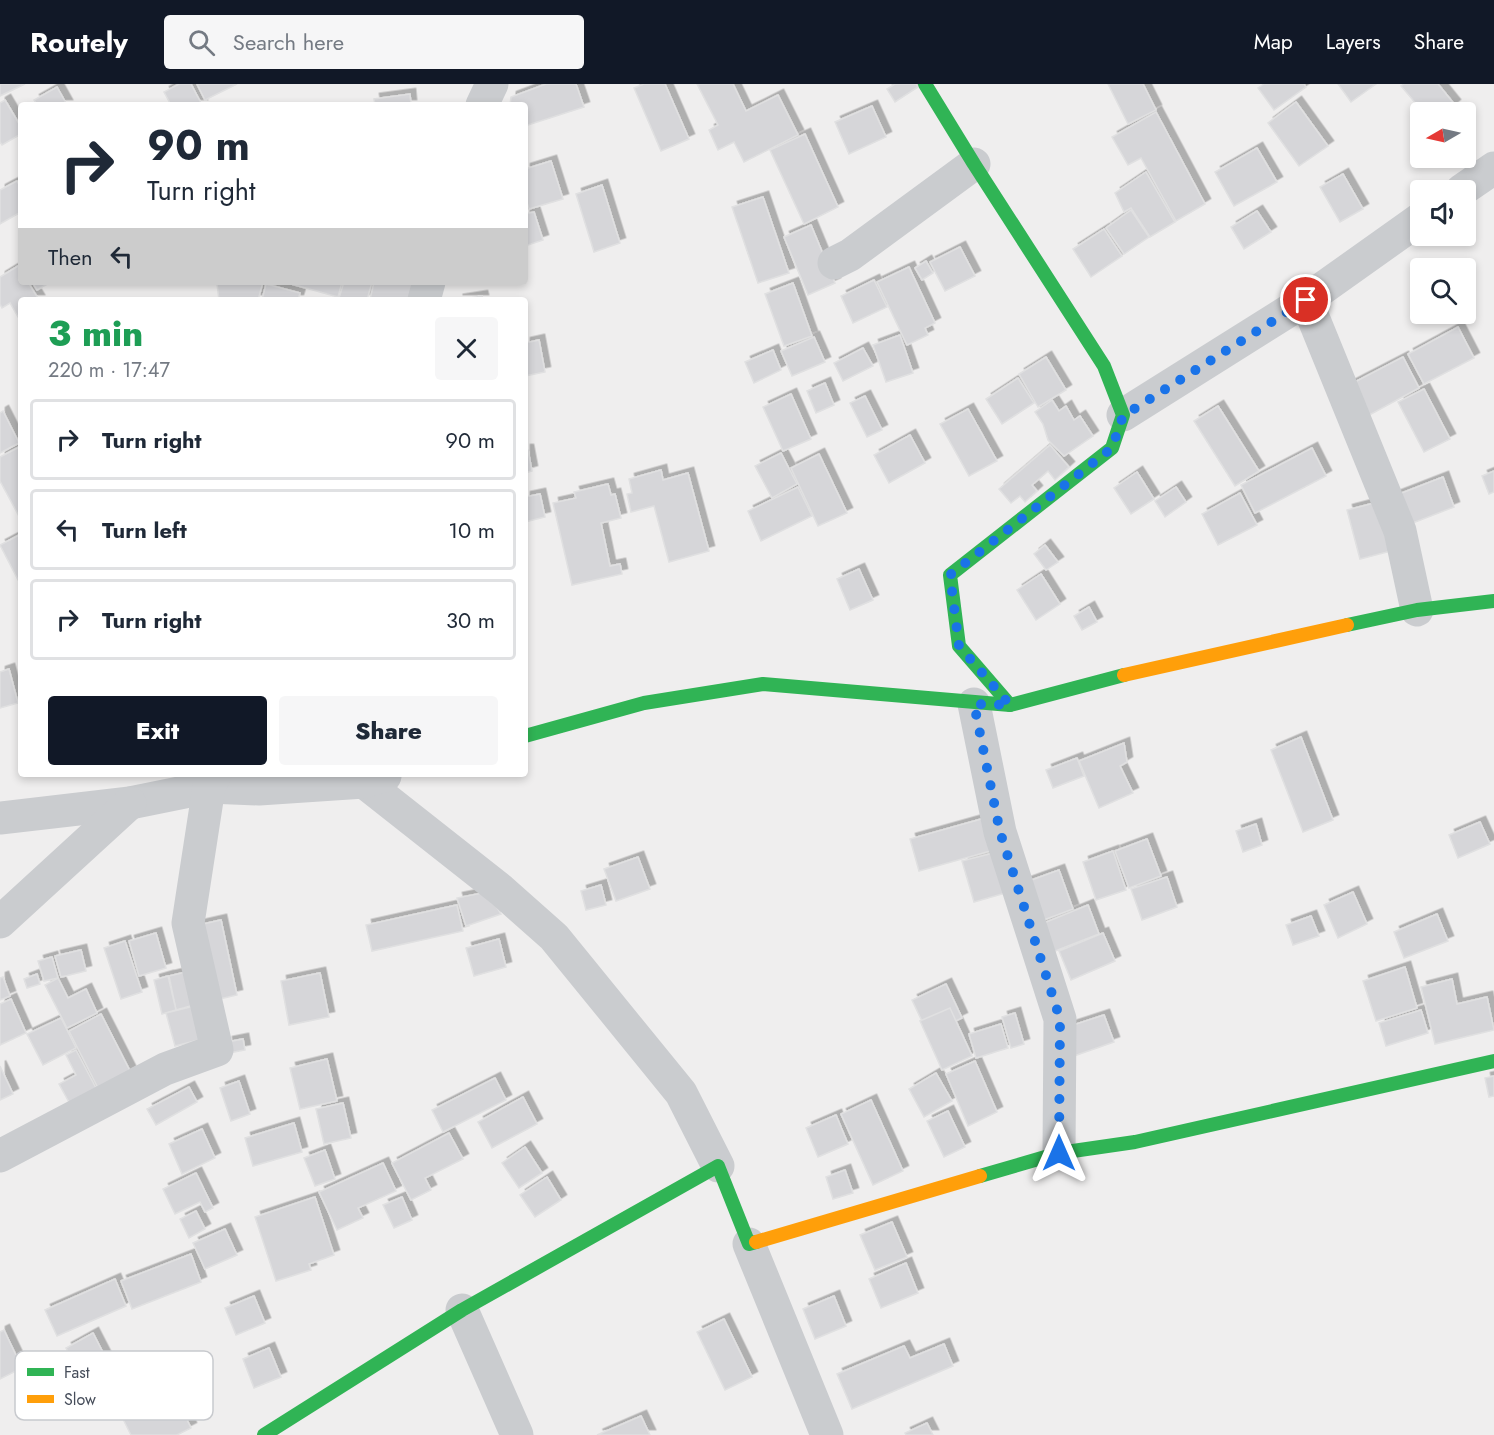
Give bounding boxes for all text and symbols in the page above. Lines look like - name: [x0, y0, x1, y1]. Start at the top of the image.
- search box: [164, 15, 584, 69]
- text: Routely: [30, 22, 128, 63]
- icon: search: [185, 26, 218, 59]
- text: Search here: [233, 26, 344, 58]
- text: Map: [1254, 27, 1293, 57]
- text: Layers: [1326, 27, 1381, 57]
- text: Share: [1414, 27, 1464, 57]
- north arrow: [1410, 102, 1476, 168]
- map controls: [1410, 102, 1476, 324]
- text: 90 m: [147, 115, 250, 176]
- icon: right: [48, 126, 126, 204]
- text: Turn right: [147, 171, 255, 210]
- button: sound: [1410, 180, 1476, 246]
- icon: left: [105, 240, 138, 273]
- text: Then: [48, 241, 93, 273]
- button: search: [1410, 258, 1476, 324]
- pin: [1280, 274, 1331, 325]
- icon: arrive: [1289, 283, 1322, 316]
- text: 3 min: [48, 307, 143, 359]
- button: close: [435, 317, 498, 380]
- text: 220 m · 17:47: [48, 356, 170, 385]
- icon: right: [51, 423, 84, 456]
- text: Turn right: [102, 424, 202, 456]
- text: 90 m: [445, 424, 495, 456]
- icon: left: [51, 513, 84, 546]
- text: Turn left: [102, 514, 187, 546]
- text: 10 m: [448, 514, 495, 546]
- icon: right: [51, 603, 84, 636]
- text: Turn right: [102, 604, 202, 636]
- text: 30 m: [446, 604, 495, 636]
- button: Exit: [48, 696, 267, 765]
- button: Share: [279, 696, 498, 765]
- position arrow: [1027, 1121, 1091, 1185]
- legend: [15, 1351, 213, 1420]
- text: Fast: [64, 1361, 90, 1384]
- text: Slow: [64, 1388, 96, 1411]

